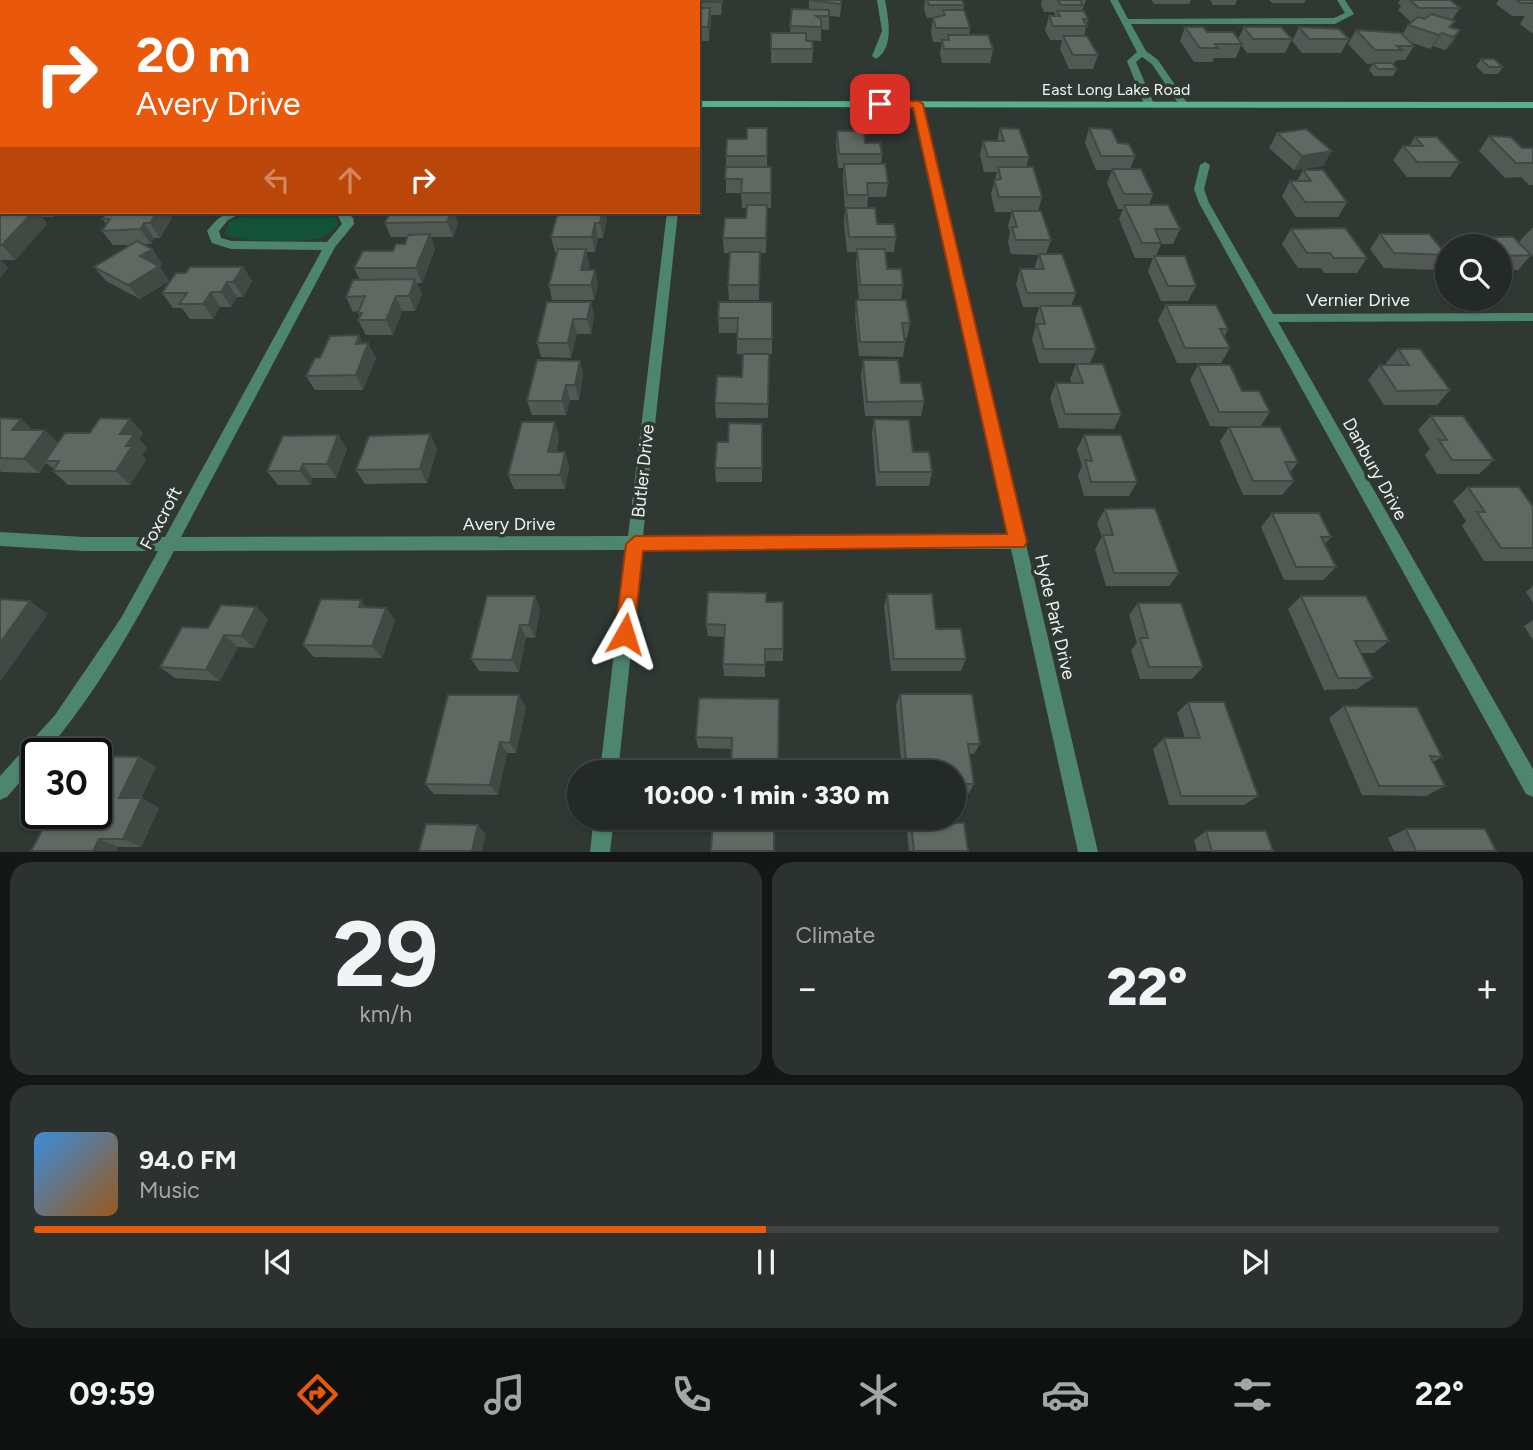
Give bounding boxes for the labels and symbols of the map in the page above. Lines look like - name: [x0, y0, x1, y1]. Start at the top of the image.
- pin: [850, 74, 910, 134]
- street label: East Long Lake Road: [1042, 80, 1190, 99]
- street label: Vernier Drive: [1306, 289, 1410, 311]
- street label: Danbury Drive: [1338, 414, 1412, 524]
- street label: Butler Drive: [627, 423, 659, 519]
- street label: Foxcroft: [135, 483, 187, 553]
- street label: Avery Drive: [463, 513, 555, 535]
- street label: Hyde Park Drive: [1030, 552, 1080, 682]
- position arrow: [588, 597, 662, 671]
- speed limit sign: 30: [21, 738, 112, 829]

